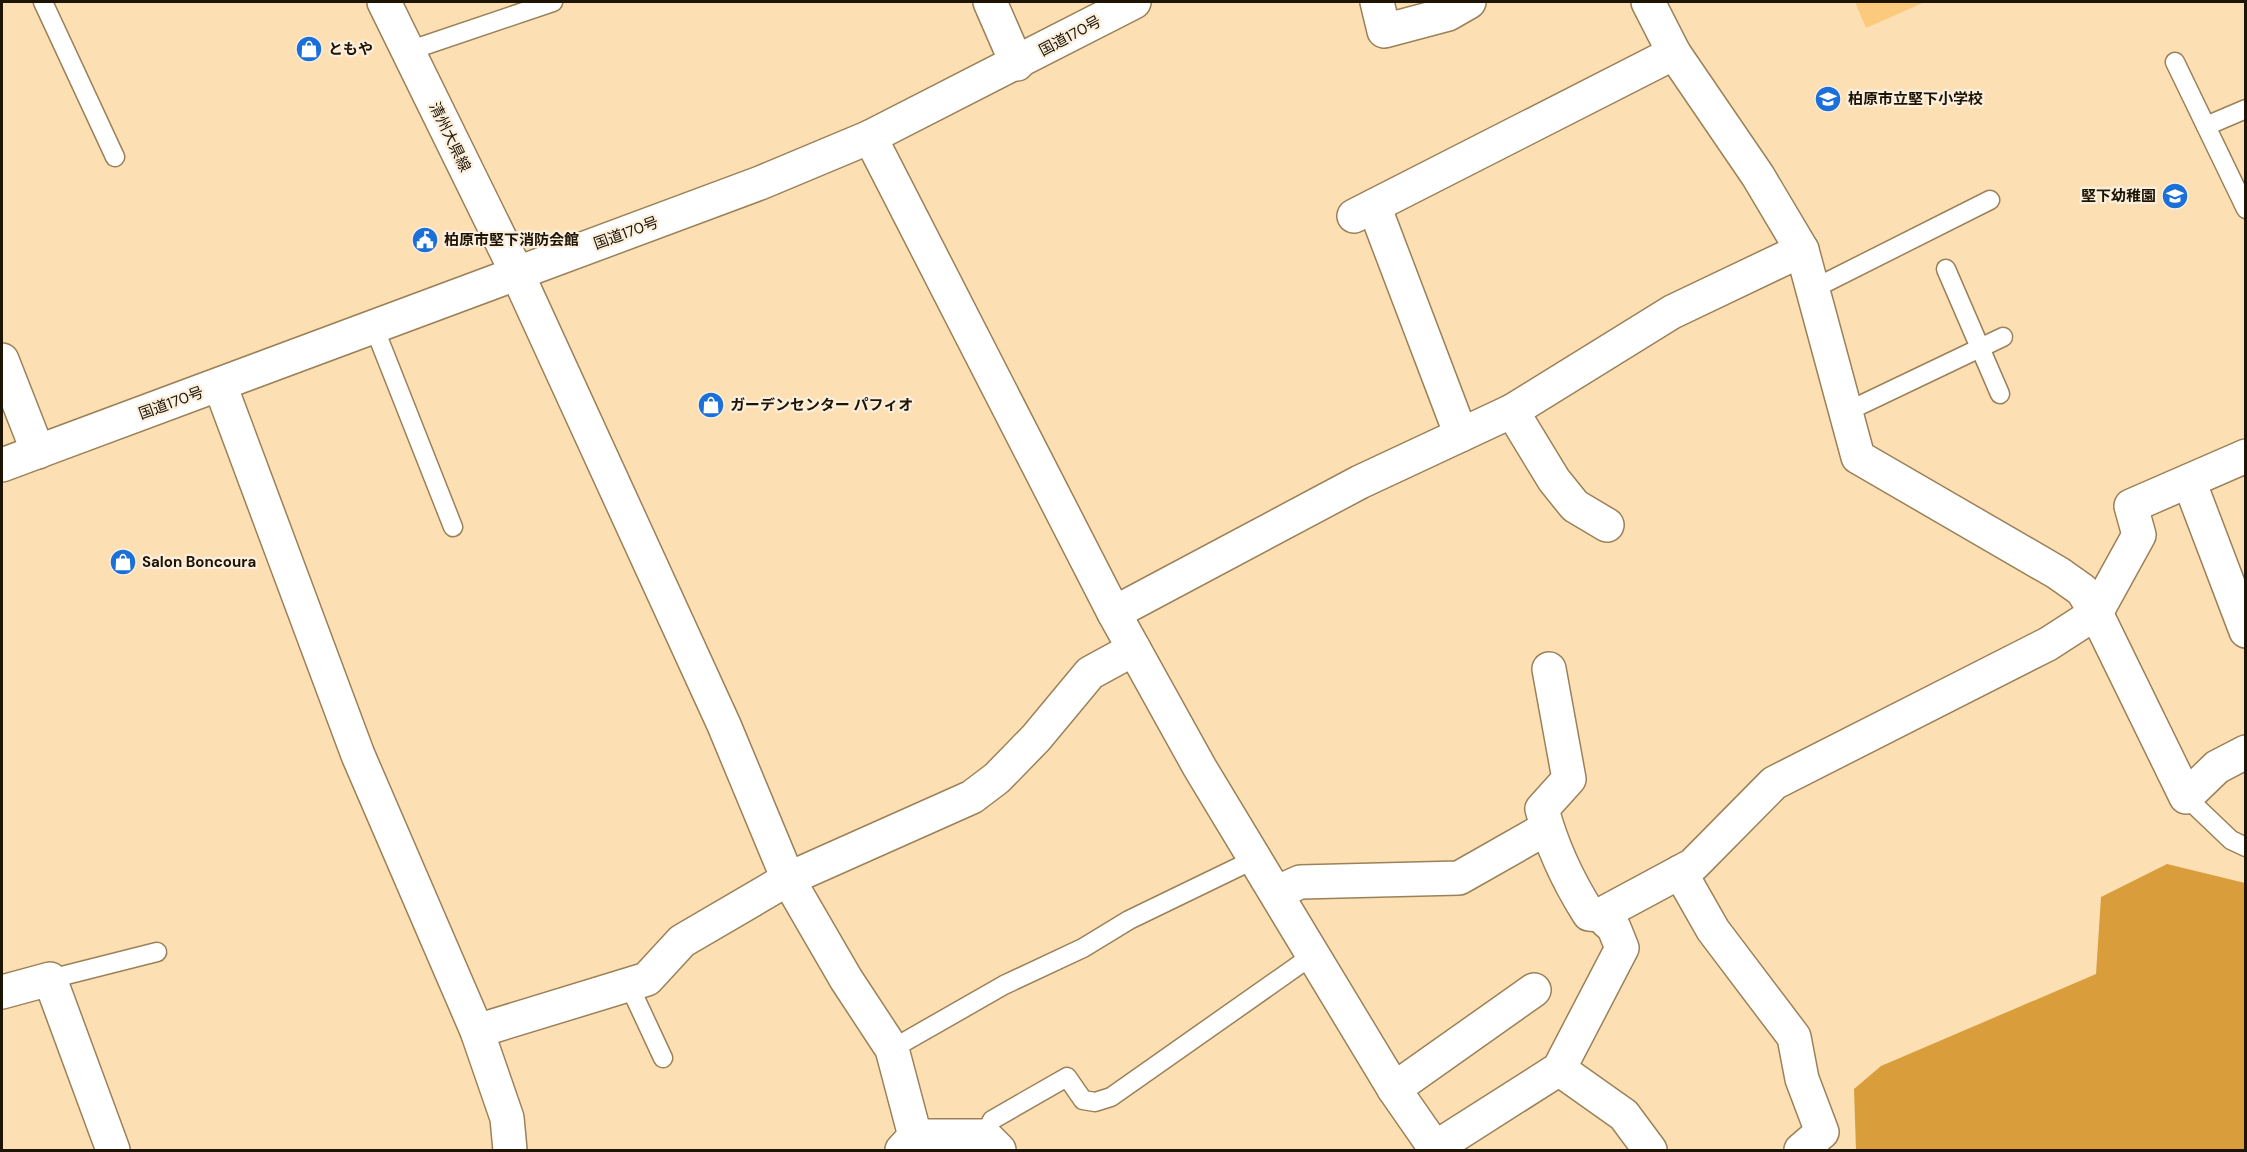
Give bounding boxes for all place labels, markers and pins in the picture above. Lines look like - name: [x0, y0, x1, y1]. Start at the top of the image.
- shop icon: ともや: [294, 34, 324, 64]
- place label: ともや: [328, 39, 373, 59]
- school or university icon: 柏原市立堅下小学校: [1813, 84, 1843, 114]
- place label: 柏原市立堅下小学校: [1848, 89, 1983, 109]
- school or university icon: 堅下幼稚園: [2160, 181, 2190, 211]
- place label: 堅下幼稚園: [2081, 186, 2156, 206]
- public building icon: 柏原市堅下消防会館: [410, 225, 440, 255]
- place label: 柏原市堅下消防会館: [444, 230, 579, 250]
- shop icon: ガーデンセンター パフィオ: [696, 390, 726, 420]
- place label: ガーデンセンター パフィオ: [730, 395, 913, 415]
- shop icon: Salon Boncoura: [108, 547, 138, 577]
- place label: Salon Boncoura: [142, 552, 256, 572]

